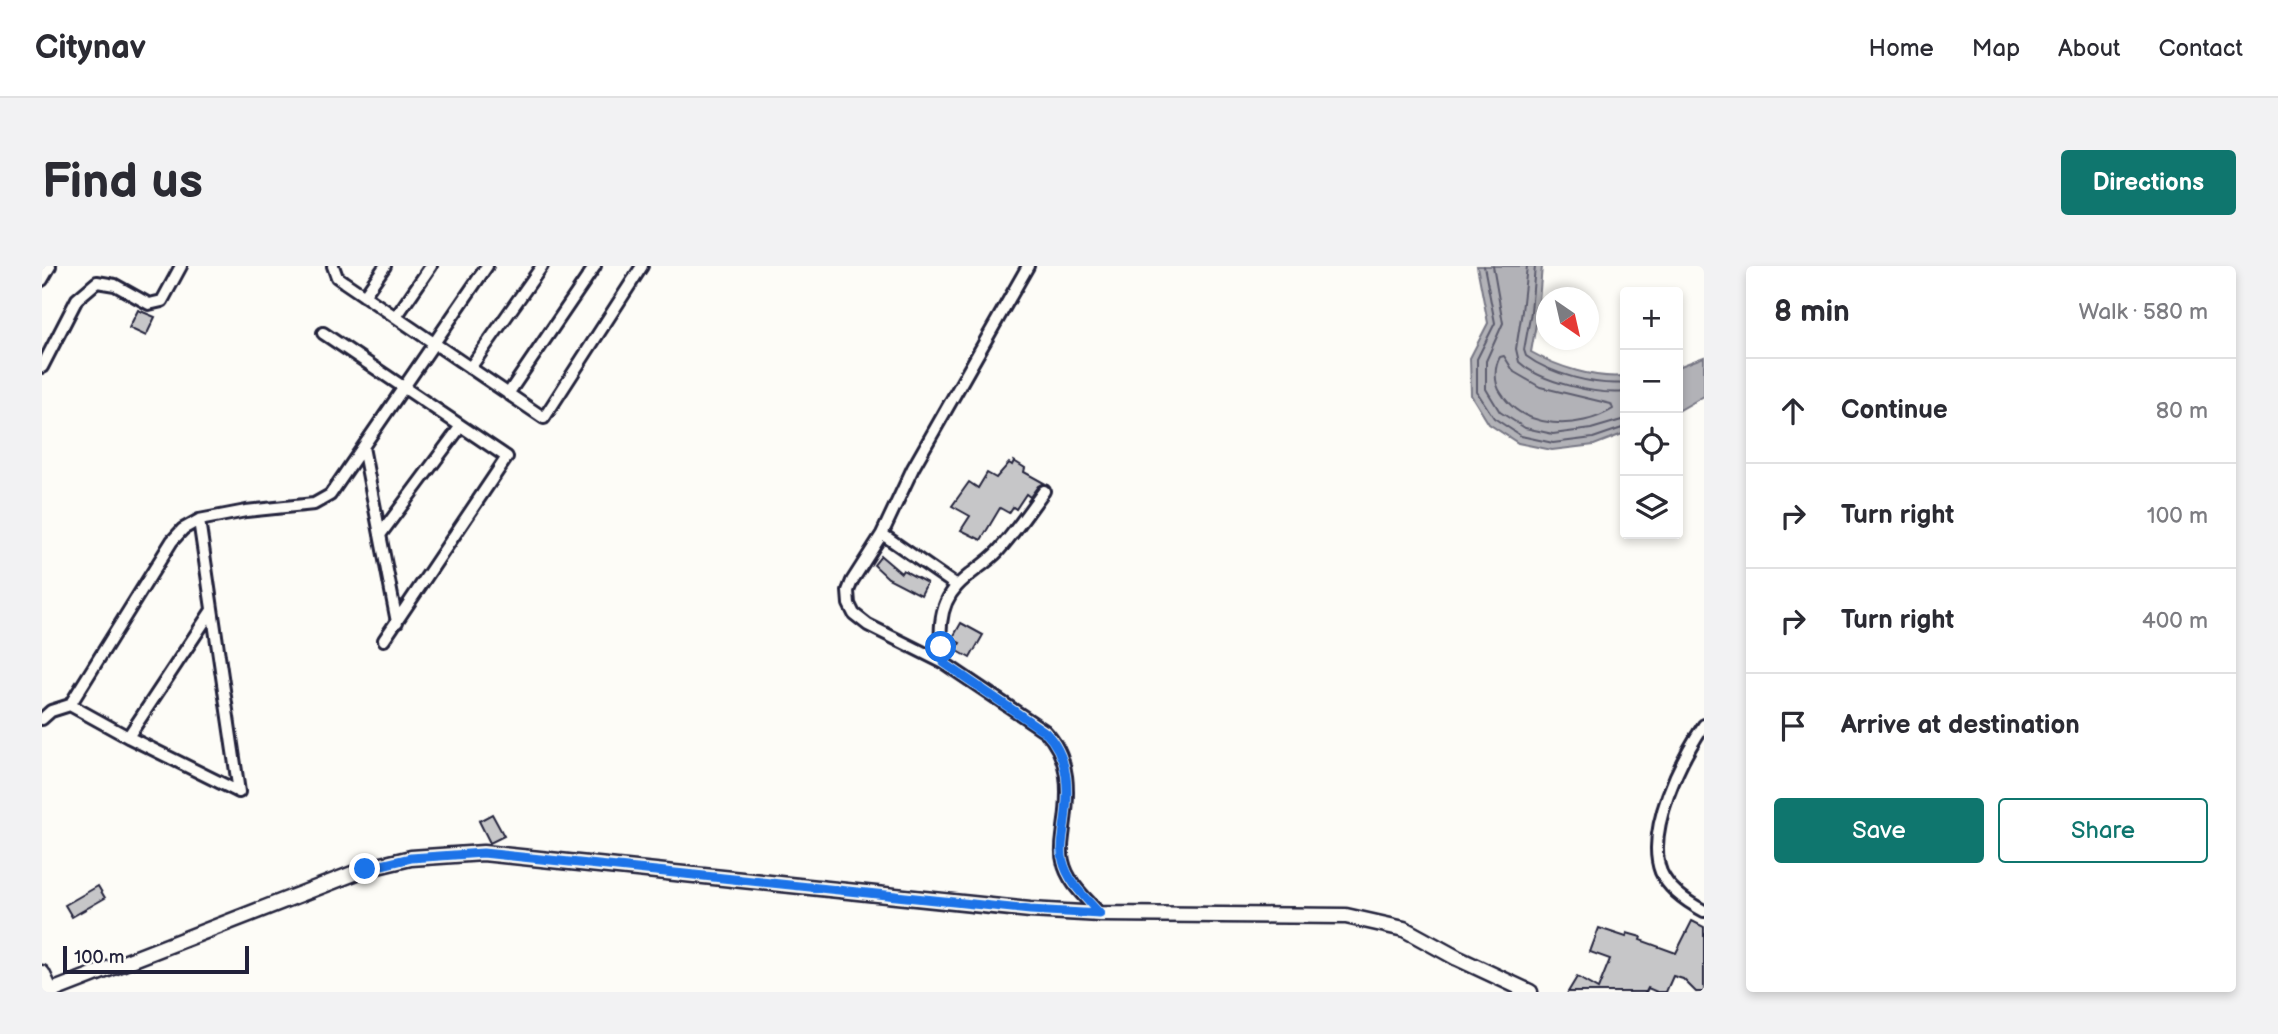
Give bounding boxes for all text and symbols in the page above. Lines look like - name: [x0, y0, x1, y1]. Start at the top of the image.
- text: Citynav: [35, 28, 146, 68]
- text: Home: [1869, 34, 1934, 63]
- text: Map: [1972, 34, 2020, 63]
- text: About: [2058, 34, 2120, 63]
- text: Contact: [2158, 34, 2243, 63]
- button: Directions: [2061, 150, 2236, 215]
- text: Find us: [42, 153, 203, 212]
- north arrow: [1536, 287, 1599, 350]
- map controls: [1620, 287, 1683, 539]
- button: +: [1620, 287, 1683, 350]
- text: 8 min: [1774, 294, 1850, 330]
- text: Walk · 580 m: [2079, 298, 2208, 326]
- button: −: [1620, 350, 1683, 413]
- icon: ahead: [1774, 392, 1812, 430]
- text: Continue: [1841, 395, 1948, 426]
- text: 80 m: [2156, 397, 2208, 425]
- button: locate: [1620, 413, 1683, 476]
- button: layers: [1620, 476, 1683, 539]
- icon: right: [1774, 497, 1812, 535]
- text: Turn right: [1841, 500, 1954, 531]
- text: 100 m: [2147, 502, 2208, 530]
- icon: right: [1774, 602, 1812, 640]
- text: Turn right: [1841, 605, 1954, 636]
- text: 400 m: [2142, 607, 2208, 635]
- route start: [925, 631, 956, 662]
- icon: arrive: [1774, 707, 1812, 745]
- text: Arrive at destination: [1841, 710, 2080, 741]
- button: Save: [1774, 798, 1984, 863]
- button: Share: [1998, 798, 2208, 863]
- route end: [349, 853, 380, 884]
- scale bar: [63, 943, 248, 975]
- text: 100 m: [74, 946, 125, 969]

